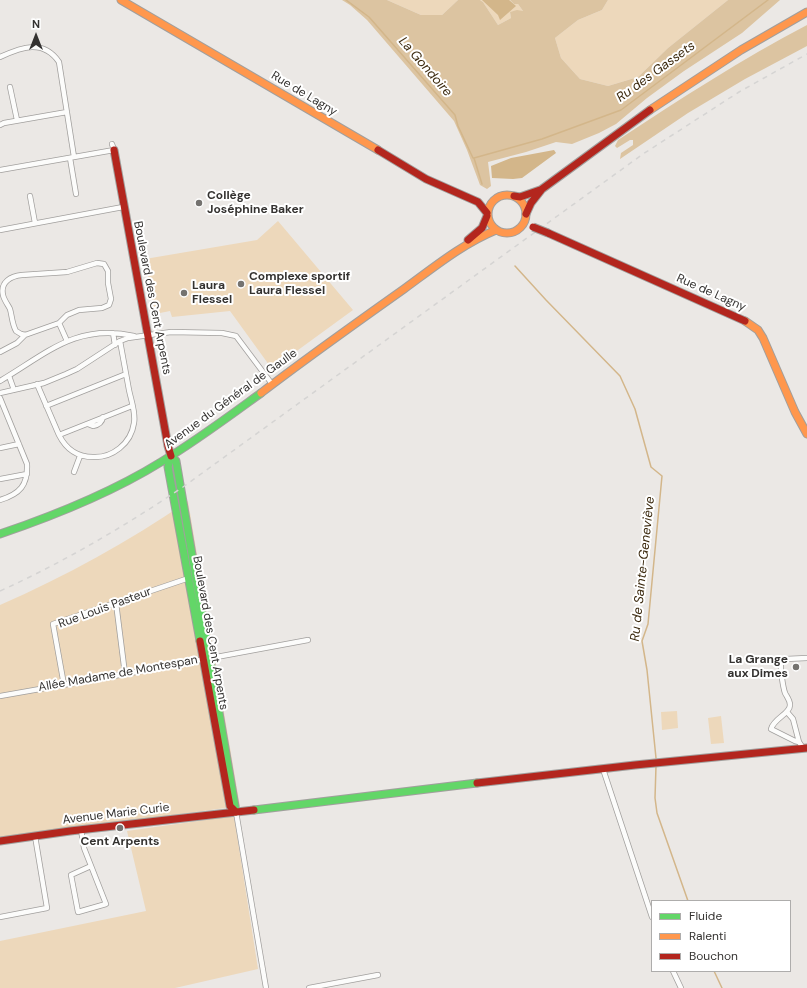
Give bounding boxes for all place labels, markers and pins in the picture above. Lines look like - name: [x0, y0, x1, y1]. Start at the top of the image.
- place label: Collège Joséphine Baker: [207, 189, 304, 217]
- marker: Collège Joséphine Baker: [194, 198, 204, 208]
- place label: Complexe sportif Laura Flessel: [249, 270, 350, 298]
- place label: Laura Flessel: [192, 279, 232, 307]
- marker: Complexe sportif Laura Flessel: [236, 279, 246, 289]
- marker: Laura Flessel: [179, 288, 189, 298]
- place label: La Grange aux Dimes: [727, 653, 788, 681]
- marker: La Grange aux Dimes: [791, 662, 801, 672]
- marker: Cent Arpents: [115, 823, 125, 833]
- place label: Cent Arpents: [81, 835, 159, 849]

